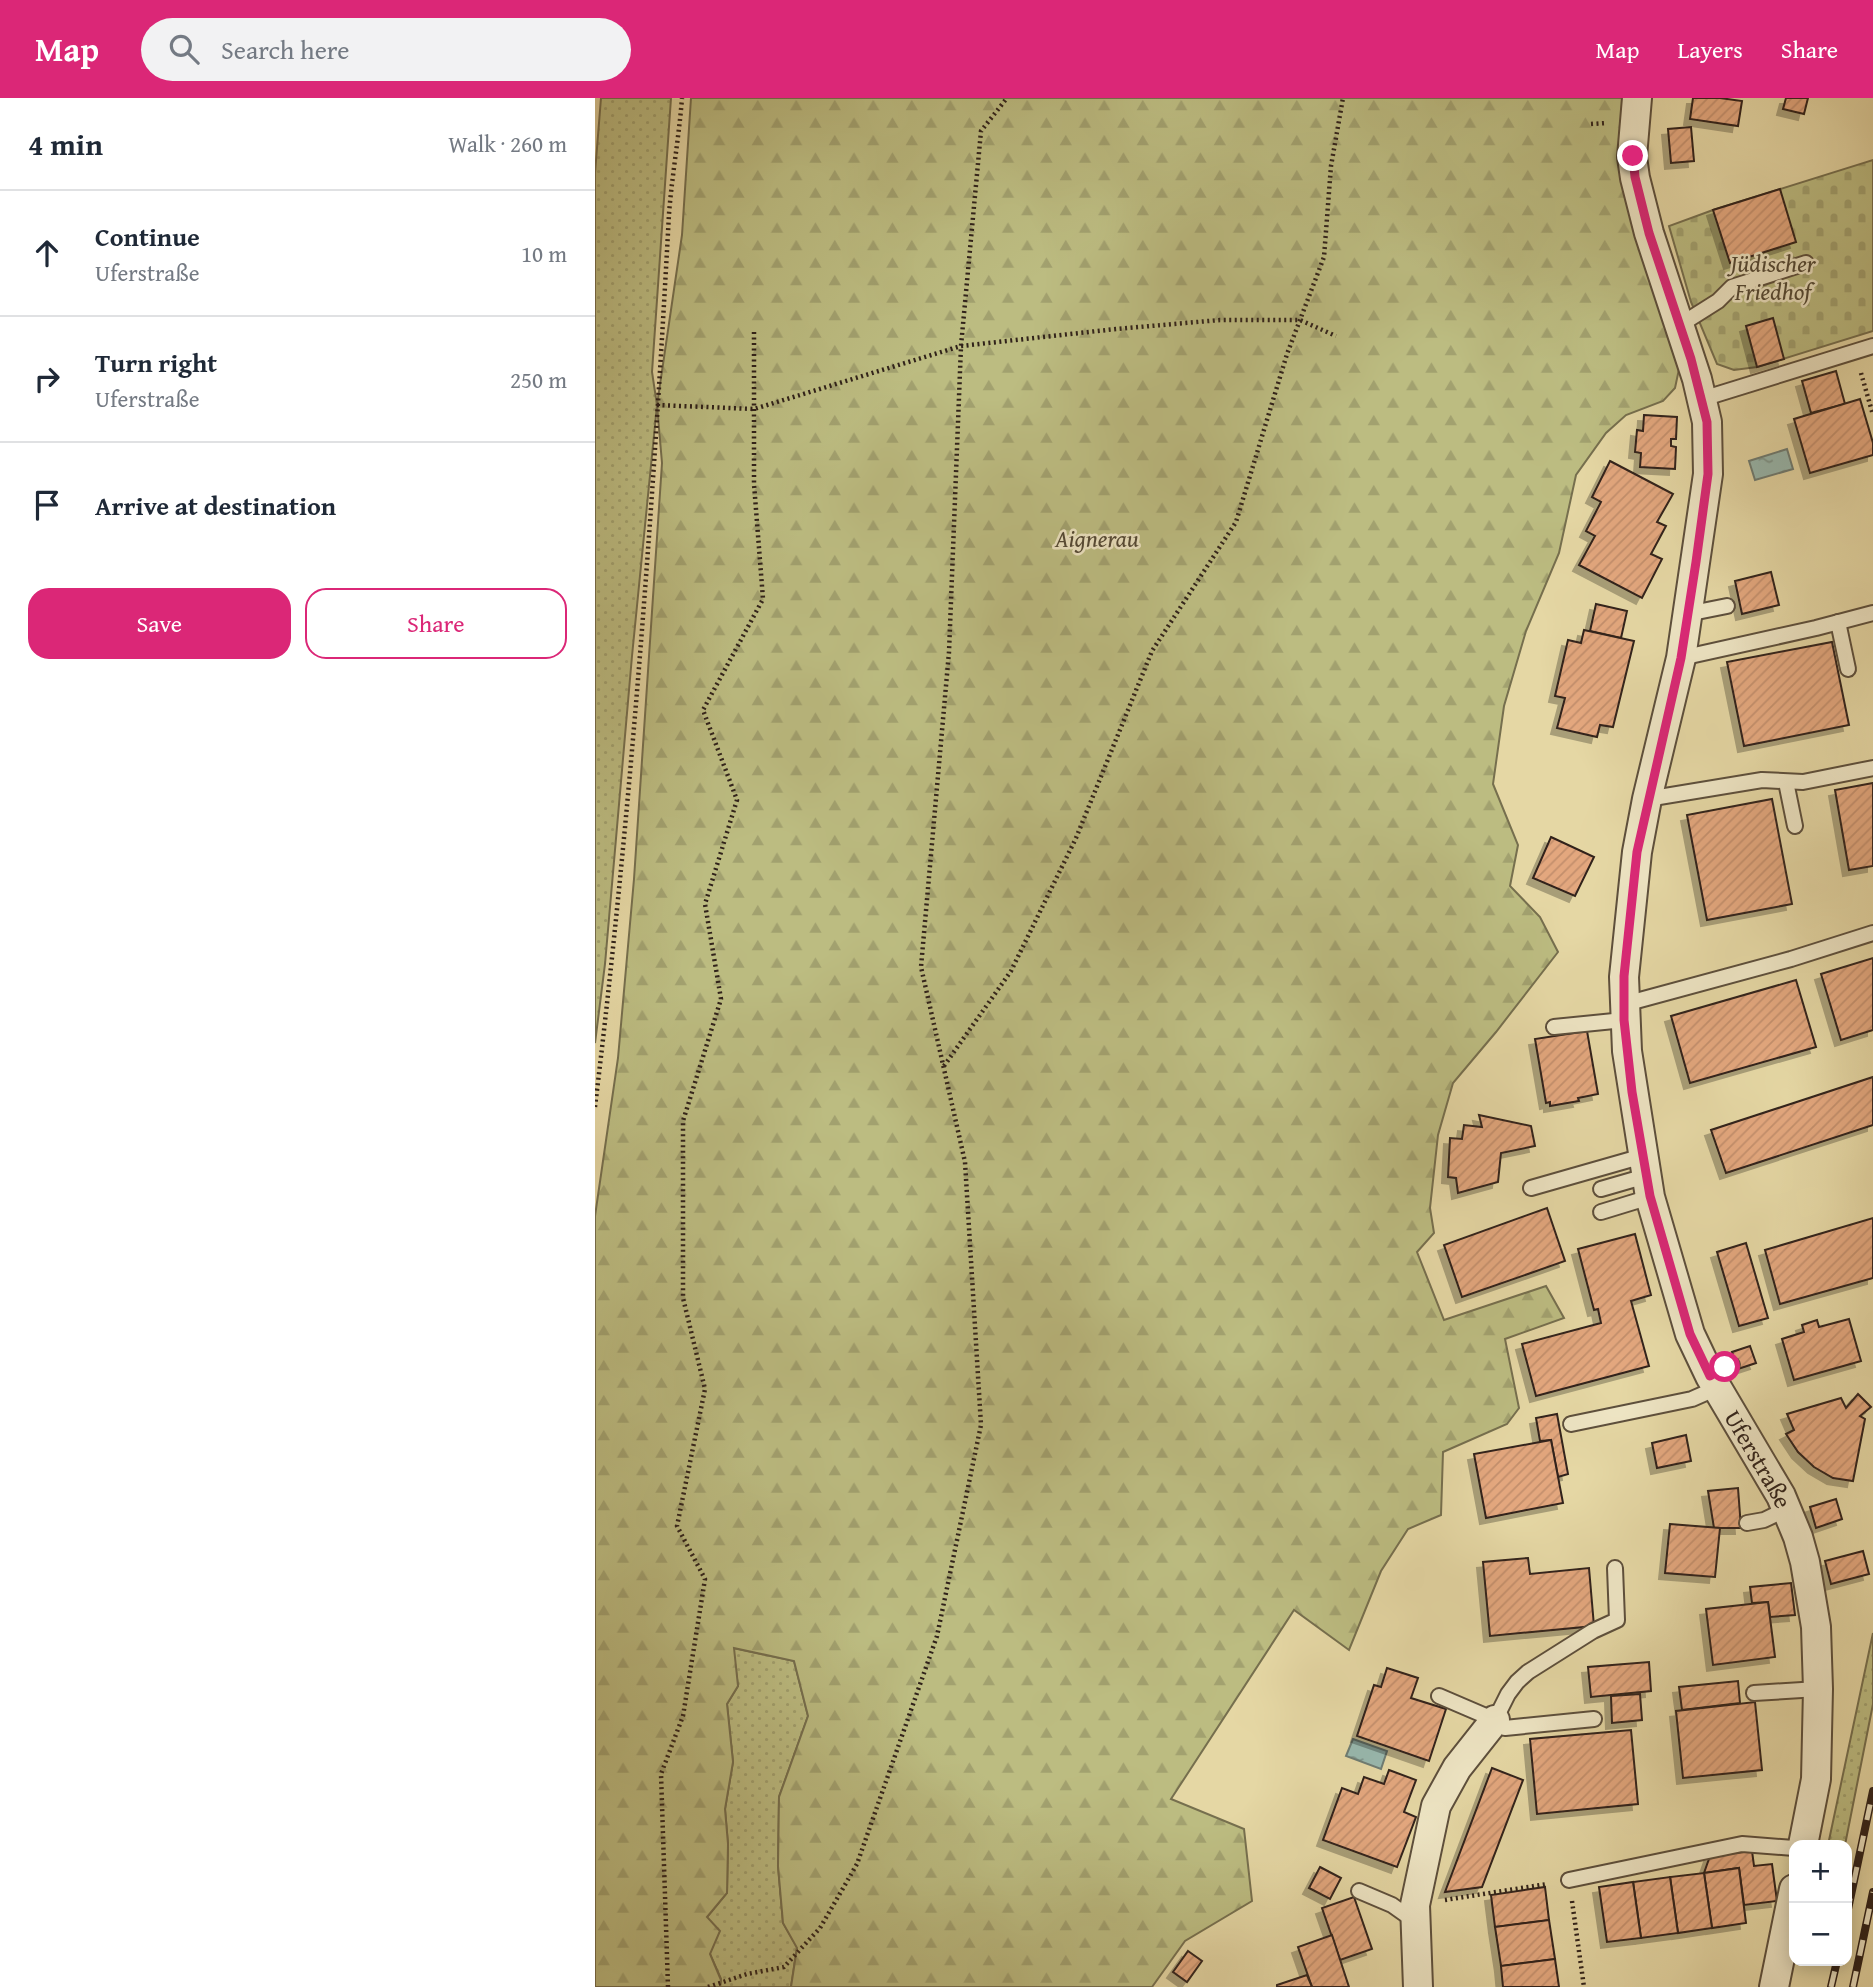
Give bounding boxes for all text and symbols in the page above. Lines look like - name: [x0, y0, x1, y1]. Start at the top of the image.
- search box: [141, 18, 631, 81]
- text: Map: [35, 25, 99, 73]
- icon: search: [165, 30, 203, 68]
- text: Search here: [221, 30, 349, 69]
- text: Map: [1596, 32, 1639, 67]
- text: Layers: [1677, 32, 1743, 67]
- text: Share: [1781, 32, 1838, 67]
- text: 4 min: [28, 122, 103, 166]
- text: Walk · 260 m: [448, 127, 567, 160]
- route end: [1617, 140, 1648, 171]
- text: Continue: [95, 217, 200, 256]
- icon: ahead: [28, 234, 66, 272]
- text: 10 m: [521, 237, 567, 270]
- park label: Jüdischer Friedhof: [1726, 246, 1817, 309]
- text: Uferstraße: [95, 256, 199, 289]
- text: Turn right: [95, 343, 217, 382]
- icon: right: [28, 360, 66, 398]
- text: 250 m: [510, 363, 567, 396]
- text: Uferstraße: [95, 382, 199, 415]
- icon: arrive: [28, 486, 66, 524]
- text: Arrive at destination: [95, 486, 336, 525]
- park label: Aignerau: [1054, 521, 1139, 556]
- button: Save: [28, 588, 291, 659]
- button: Share: [305, 588, 567, 659]
- route start: [1709, 1351, 1740, 1382]
- street label: Uferstraße: [1716, 1403, 1802, 1513]
- map controls: [1789, 1840, 1852, 1966]
- button: +: [1789, 1840, 1852, 1903]
- button: −: [1789, 1903, 1852, 1966]

